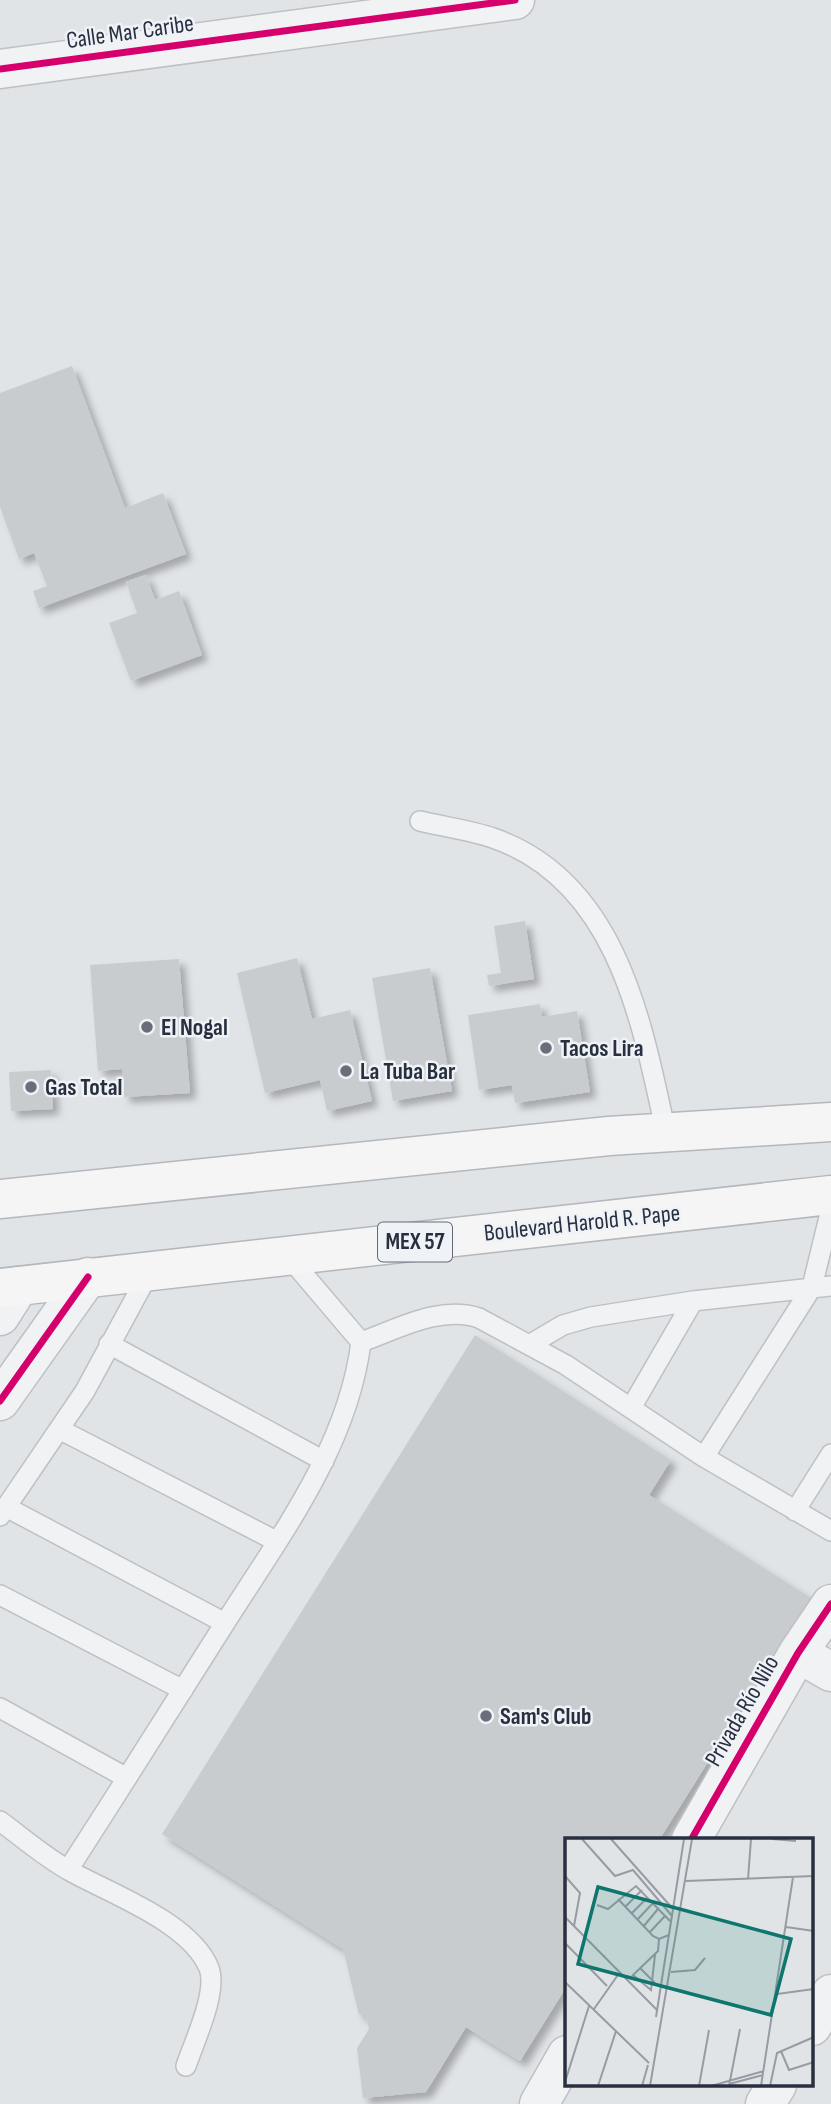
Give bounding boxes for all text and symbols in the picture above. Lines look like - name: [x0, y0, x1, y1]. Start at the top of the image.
- street label: Calle Mar Caribe: [64, 9, 196, 55]
- place label: El Nogal: [161, 1013, 228, 1042]
- marker: El Nogal: [139, 1019, 155, 1035]
- place label: Tacos Lira: [560, 1034, 644, 1063]
- marker: Tacos Lira: [538, 1040, 554, 1056]
- place label: La Tuba Bar: [360, 1057, 456, 1086]
- marker: La Tuba Bar: [338, 1063, 354, 1079]
- place label: Gas Total: [45, 1073, 122, 1102]
- marker: Gas Total: [23, 1079, 39, 1095]
- street label: Boulevard Harold R. Pape: [482, 1198, 682, 1248]
- road number: MEX 57: [378, 1222, 452, 1261]
- street label: Privada Río Nilo: [699, 1650, 785, 1772]
- place label: Sam's Club: [500, 1702, 591, 1731]
- marker: Sam's Club: [478, 1708, 494, 1724]
- inset map: [565, 1838, 814, 2086]

